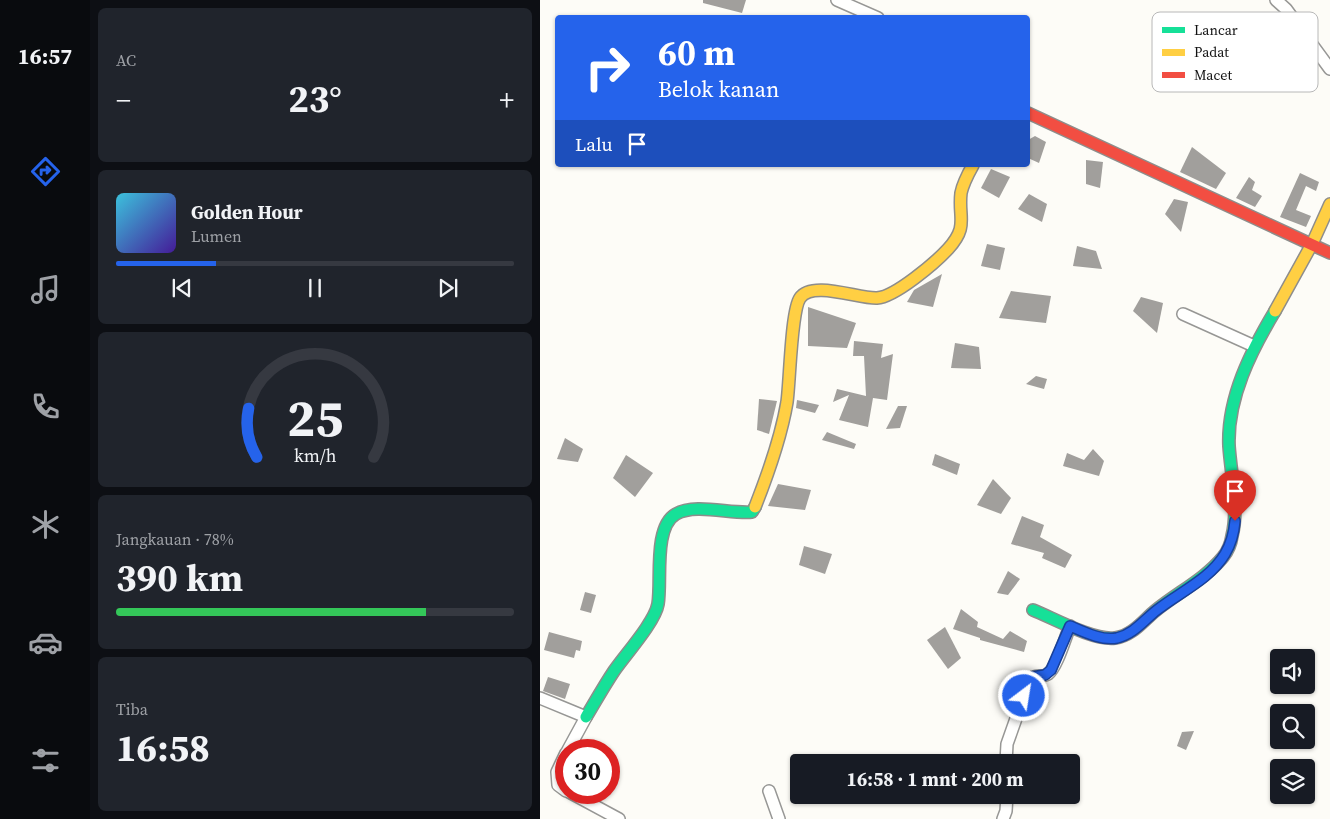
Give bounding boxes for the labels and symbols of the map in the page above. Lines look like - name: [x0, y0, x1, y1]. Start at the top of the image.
- legend: [1152, 12, 1318, 92]
- text: Lancar: [1194, 20, 1238, 40]
- text: Padat: [1194, 42, 1229, 62]
- text: Macet: [1194, 65, 1232, 85]
- pin: [1214, 470, 1256, 521]
- position arrow: [997, 669, 1049, 721]
- speed limit sign: 30: [555, 739, 620, 804]

